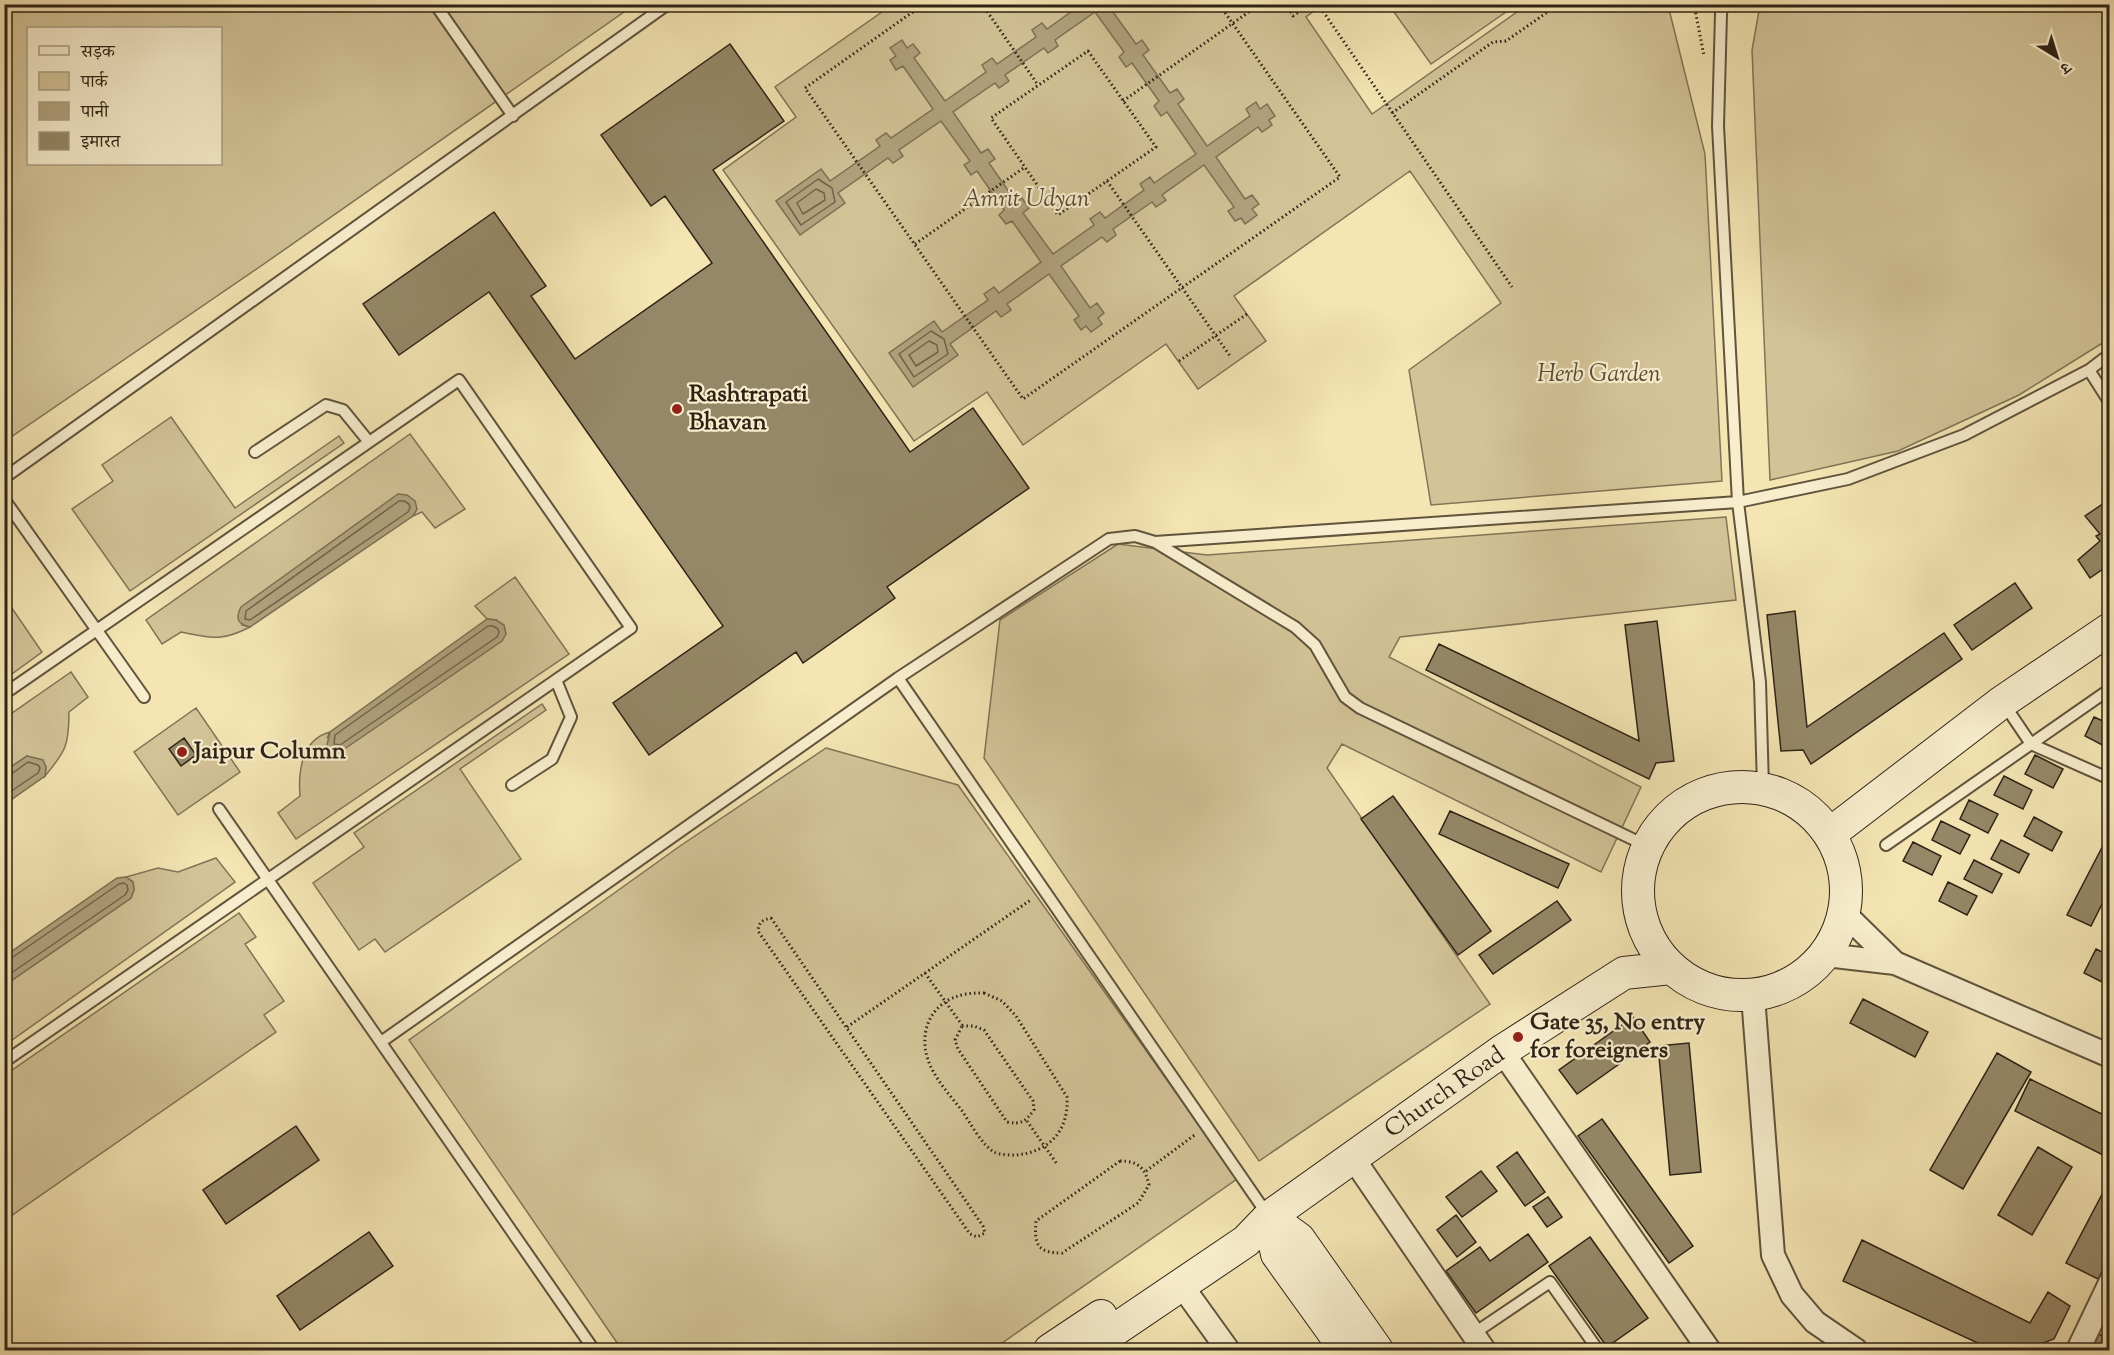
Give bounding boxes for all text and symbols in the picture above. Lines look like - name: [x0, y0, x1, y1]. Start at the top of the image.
- legend: [27, 27, 222, 165]
- north arrow: [2027, 27, 2087, 87]
- text: सड़क: [80, 40, 116, 66]
- text: उ: [2053, 55, 2076, 80]
- text: पार्क: [80, 70, 109, 96]
- text: पानी: [80, 100, 110, 126]
- text: इमारत: [80, 130, 121, 156]
- park label: Amrit Udyan: [962, 183, 1090, 217]
- park label: Herb Garden: [1537, 358, 1661, 392]
- place label: Rashtrapati Bhavan: [689, 378, 808, 440]
- marker: Rashtrapati Bhavan: [670, 402, 684, 416]
- place label: Jaipur Column: [192, 735, 347, 769]
- marker: Jaipur Column: [175, 745, 189, 759]
- place label: Gate 35, No entry for foreigners: [1530, 1006, 1705, 1068]
- marker: Gate 35, No entry for foreigners: [1511, 1030, 1525, 1044]
- street label: Church Road: [1378, 1039, 1512, 1147]

